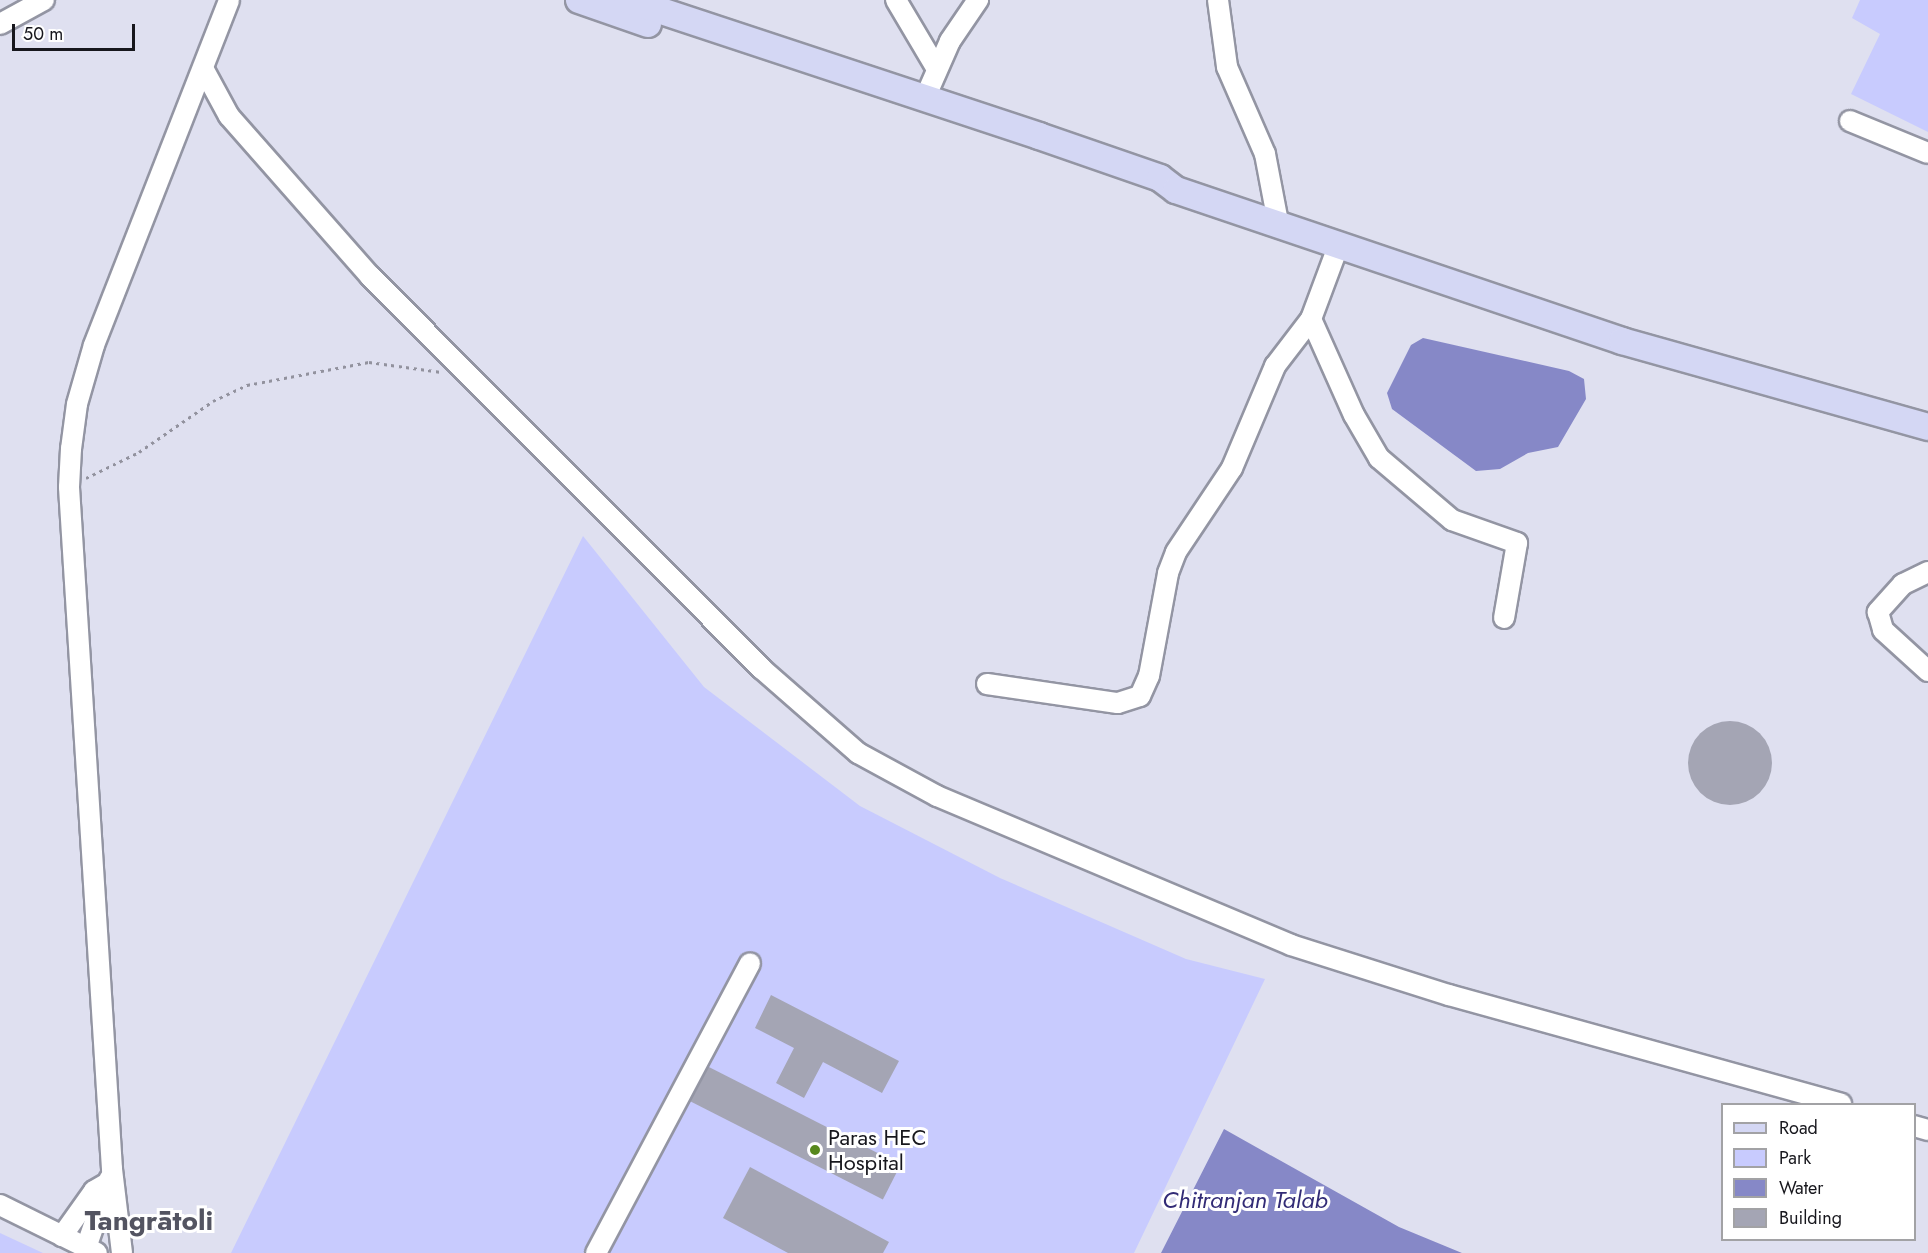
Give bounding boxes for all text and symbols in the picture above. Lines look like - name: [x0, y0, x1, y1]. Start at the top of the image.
- scale bar: [15, 12, 138, 50]
- text: 50 m: [23, 21, 63, 47]
- legend: [1721, 1103, 1916, 1241]
- text: Road: [1779, 1115, 1818, 1141]
- place label: Paras HEC Hospital: [828, 1124, 926, 1176]
- marker: Paras HEC Hospital: [806, 1141, 824, 1159]
- text: Park: [1779, 1145, 1811, 1171]
- text: Water: [1779, 1175, 1823, 1201]
- water label: Chitranjan Talab: [1162, 1186, 1328, 1214]
- district label: Tangrātoli: [85, 1204, 213, 1238]
- text: Building: [1779, 1205, 1842, 1231]

